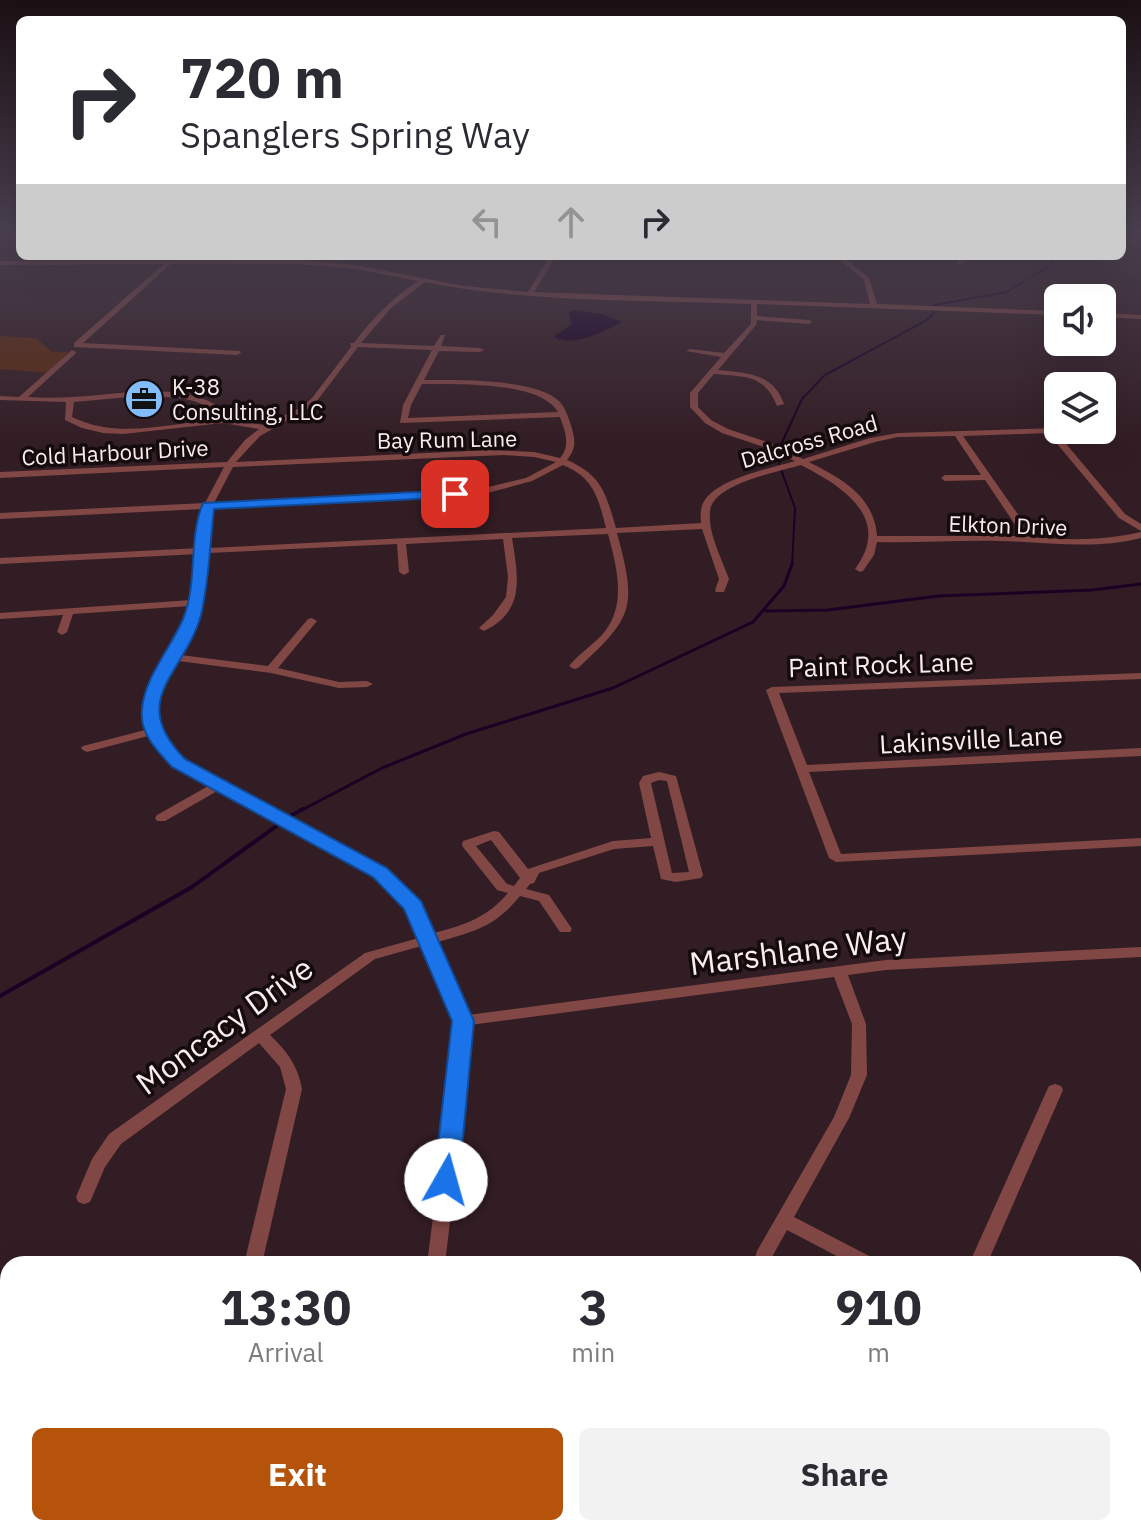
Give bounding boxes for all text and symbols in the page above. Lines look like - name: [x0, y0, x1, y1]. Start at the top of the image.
- text: 720 m: [180, 41, 344, 113]
- icon: right: [48, 48, 152, 152]
- text: Spanglers Spring Way: [180, 111, 530, 158]
- icon: left: [465, 200, 509, 244]
- icon: ahead: [549, 200, 593, 244]
- icon: right: [633, 200, 677, 244]
- map controls: [1044, 284, 1116, 444]
- button: sound: [1044, 284, 1116, 356]
- place label: K-38 Consulting, LLC: [172, 372, 323, 426]
- button: layers: [1044, 372, 1116, 444]
- office icon: K-38 Consulting, LLC: [123, 378, 165, 420]
- street label: Dalcross Road: [737, 408, 881, 474]
- street label: Bay Rum Lane: [377, 423, 517, 455]
- street label: Cold Harbour Drive: [21, 433, 209, 471]
- pin: [421, 460, 489, 528]
- icon: arrive: [433, 472, 477, 516]
- street label: Elkton Drive: [948, 508, 1068, 542]
- street label: Paint Rock Lane: [788, 644, 974, 684]
- street label: Lakinsville Lane: [878, 717, 1064, 761]
- street label: Marshlane Way: [687, 916, 909, 984]
- street label: Moncacy Drive: [127, 947, 321, 1103]
- position arrow: [404, 1138, 488, 1222]
- text: 13:30: [220, 1276, 351, 1338]
- text: 3: [579, 1276, 608, 1338]
- text: 910: [835, 1276, 922, 1338]
- text: Arrival: [248, 1335, 324, 1369]
- text: min: [571, 1335, 615, 1369]
- text: m: [867, 1335, 890, 1369]
- button: Exit: [32, 1428, 563, 1520]
- button: Share: [579, 1428, 1110, 1520]

